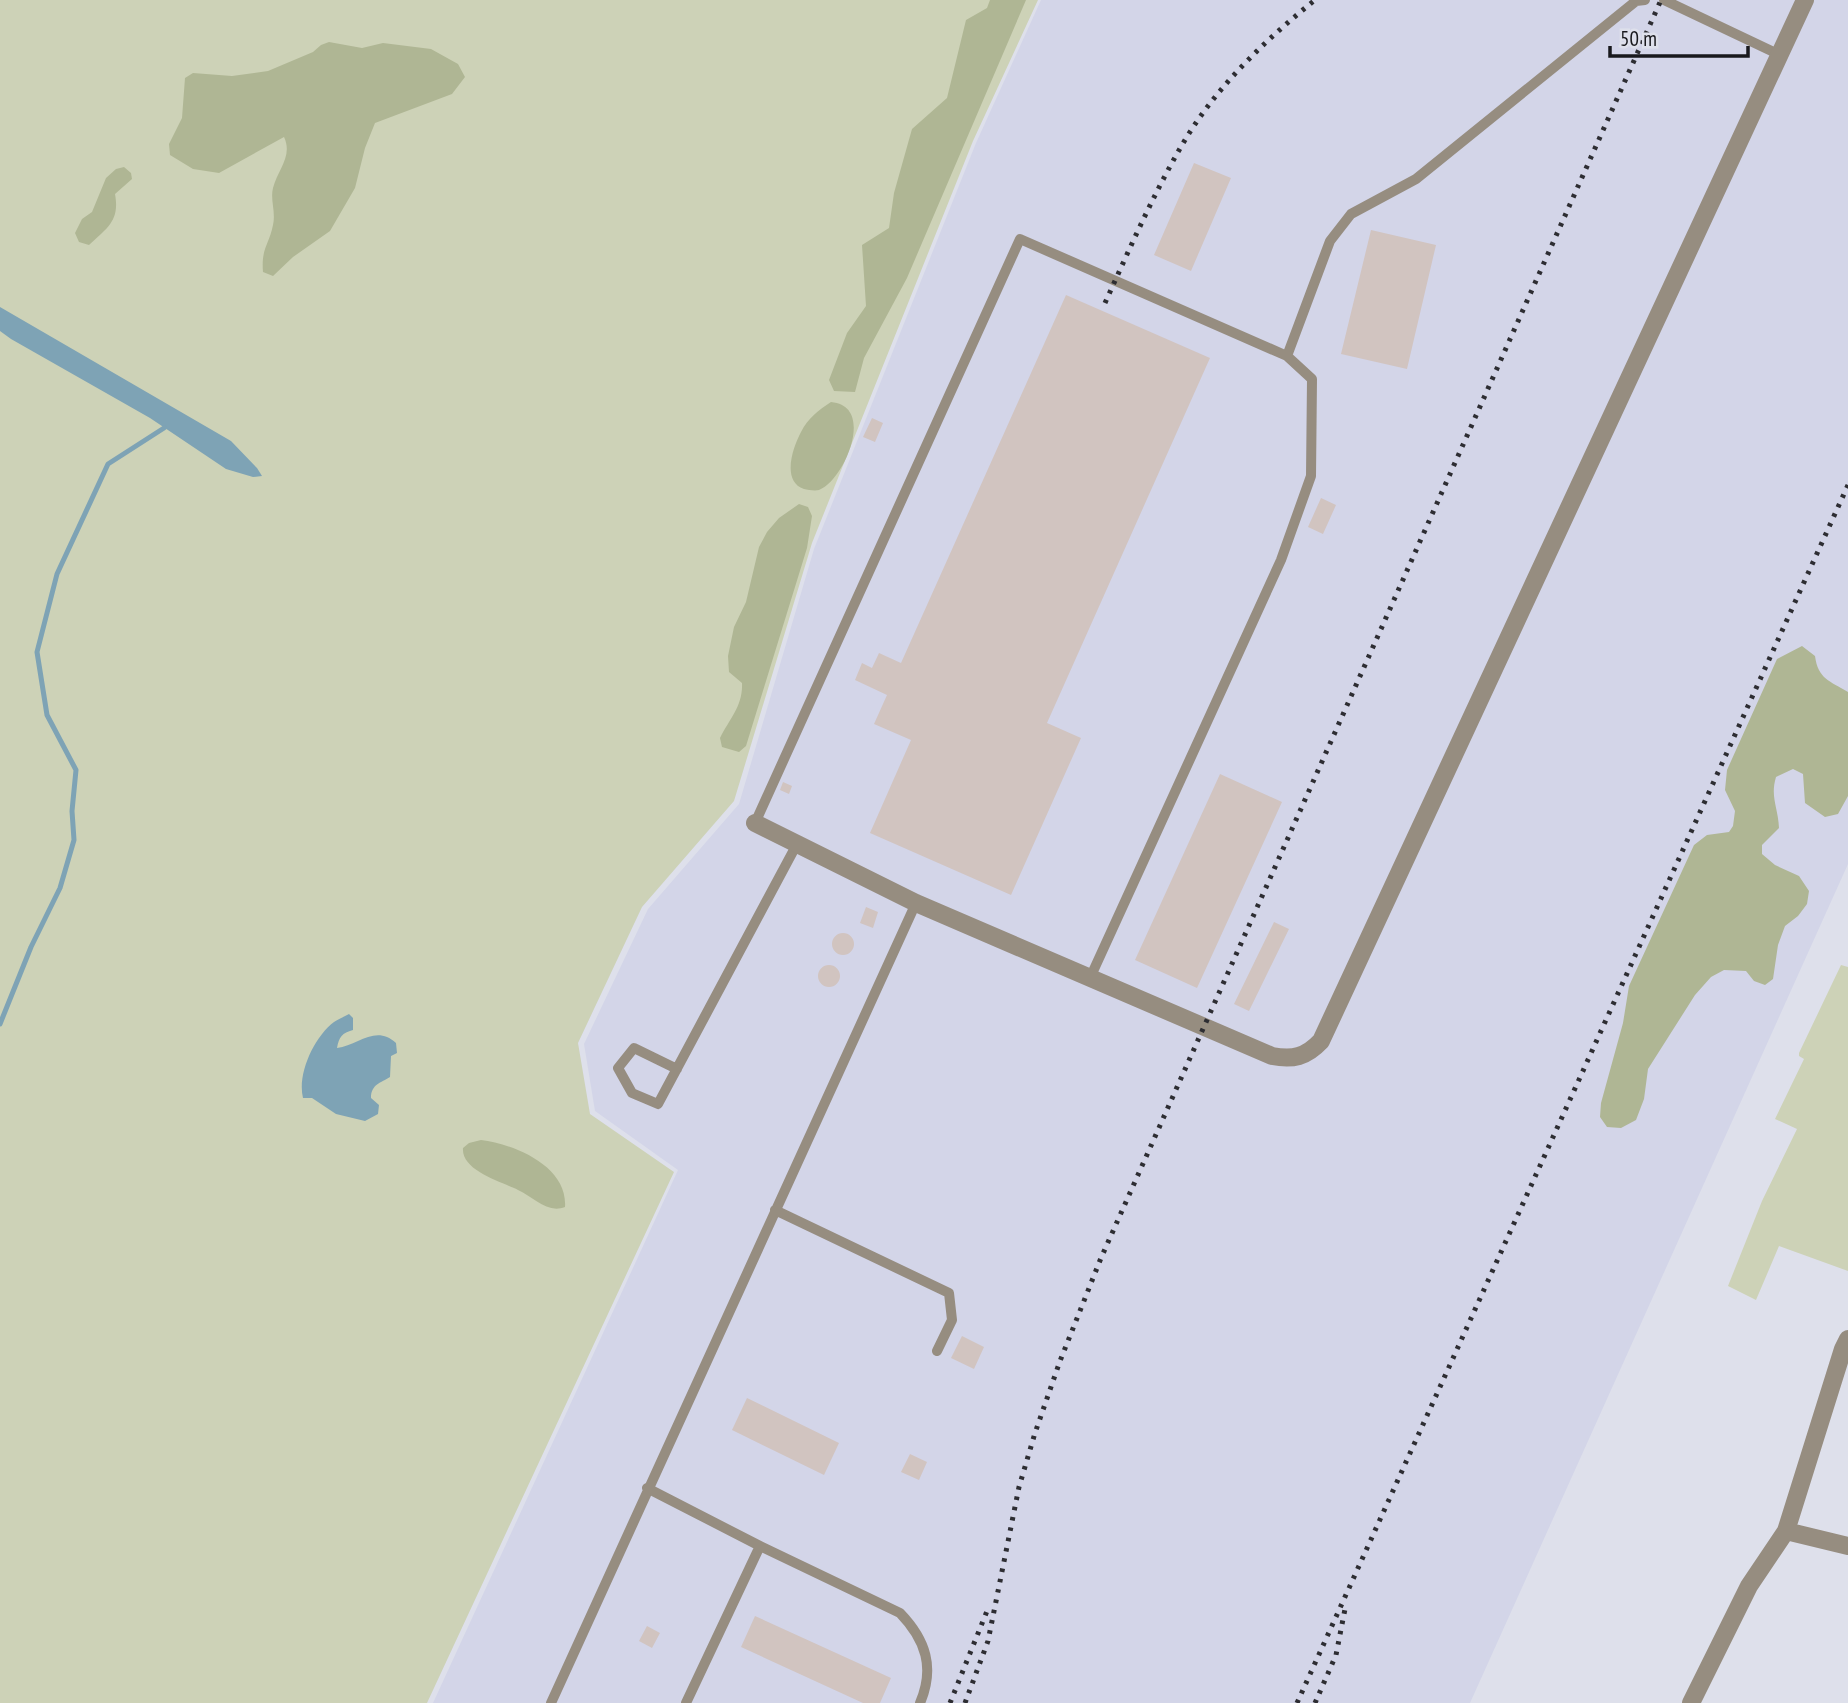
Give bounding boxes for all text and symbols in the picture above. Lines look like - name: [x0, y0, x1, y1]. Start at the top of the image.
- scale bar: [1610, 14, 1748, 58]
- text: 50 m: [1620, 25, 1657, 52]

